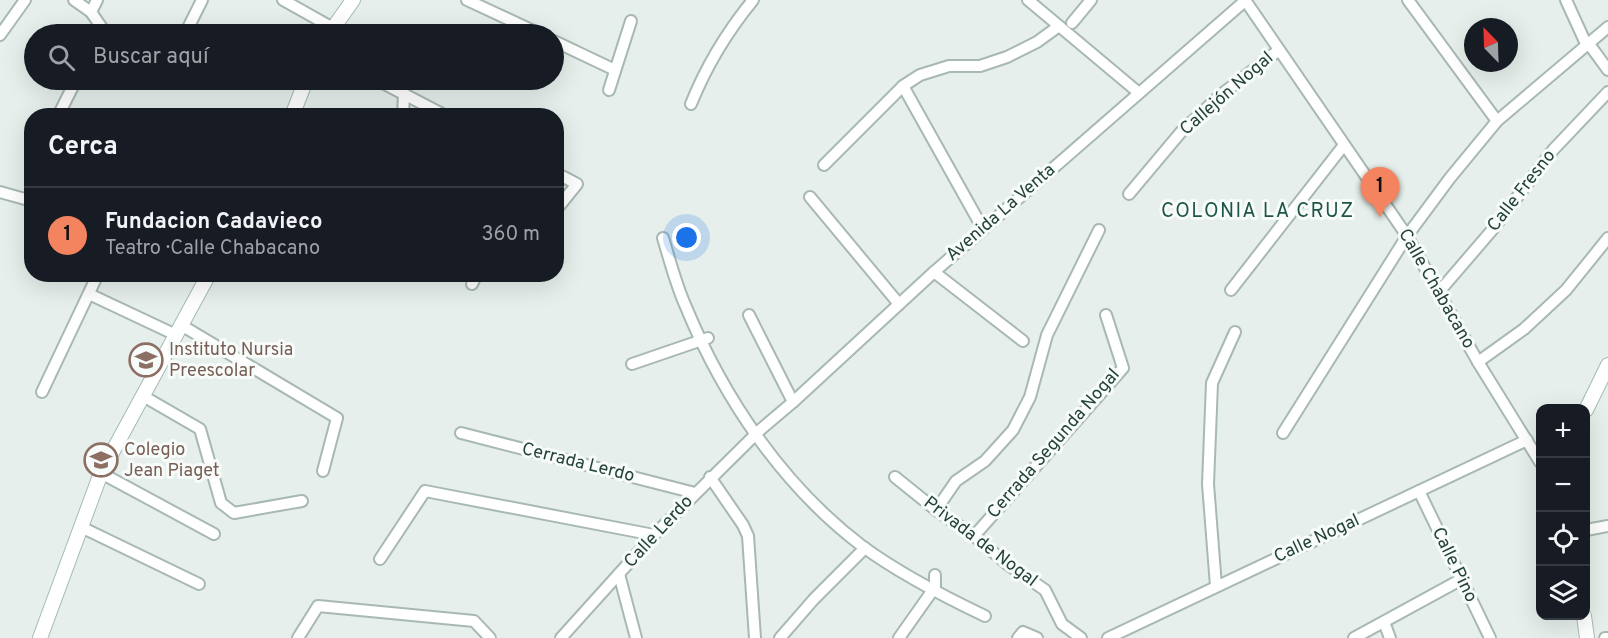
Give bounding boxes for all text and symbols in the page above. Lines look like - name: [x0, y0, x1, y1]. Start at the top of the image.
- north arrow: [1464, 18, 1518, 72]
- search box: [24, 24, 564, 90]
- icon: search: [45, 41, 78, 74]
- text: Buscar aquí: [93, 44, 209, 71]
- street label: Callejón Nogal: [1175, 47, 1279, 141]
- text: Cerca: [48, 131, 118, 164]
- street label: Calle Fresno: [1483, 145, 1561, 237]
- street label: Avenida La Venta: [941, 159, 1061, 267]
- pin: 1: [1360, 168, 1400, 217]
- district label: COLONIA LA CRUZ: [1161, 199, 1355, 225]
- text: Fundacion Cadavieco: [105, 209, 323, 236]
- text: 1: [64, 222, 72, 248]
- text: 360 m: [482, 222, 540, 248]
- your location: [672, 223, 701, 252]
- street label: Calle Chabacano: [1392, 225, 1480, 353]
- text: Teatro · Calle Chabacano: [105, 236, 320, 262]
- place label: Instituto Nursia Preescolar: [169, 339, 293, 383]
- school or university icon: Instituto Nursia Preescolar: [128, 342, 164, 378]
- street label: Cerrada Segunda Nogal: [983, 364, 1125, 524]
- map controls: [1536, 404, 1590, 620]
- button: +: [1536, 404, 1590, 458]
- street label: Cerrada Lerdo: [519, 438, 637, 488]
- place label: Colegio Jean Piaget: [124, 439, 220, 483]
- school or university icon: Colegio Jean Piaget: [83, 442, 119, 478]
- button: −: [1536, 458, 1590, 512]
- street label: Calle Lerdo: [620, 491, 698, 573]
- street label: Privada de Nogal: [918, 492, 1042, 592]
- street label: Calle Nogal: [1270, 509, 1364, 569]
- button: locate: [1536, 512, 1590, 566]
- street label: Calle Pino: [1426, 524, 1482, 606]
- button: layers: [1536, 566, 1590, 620]

